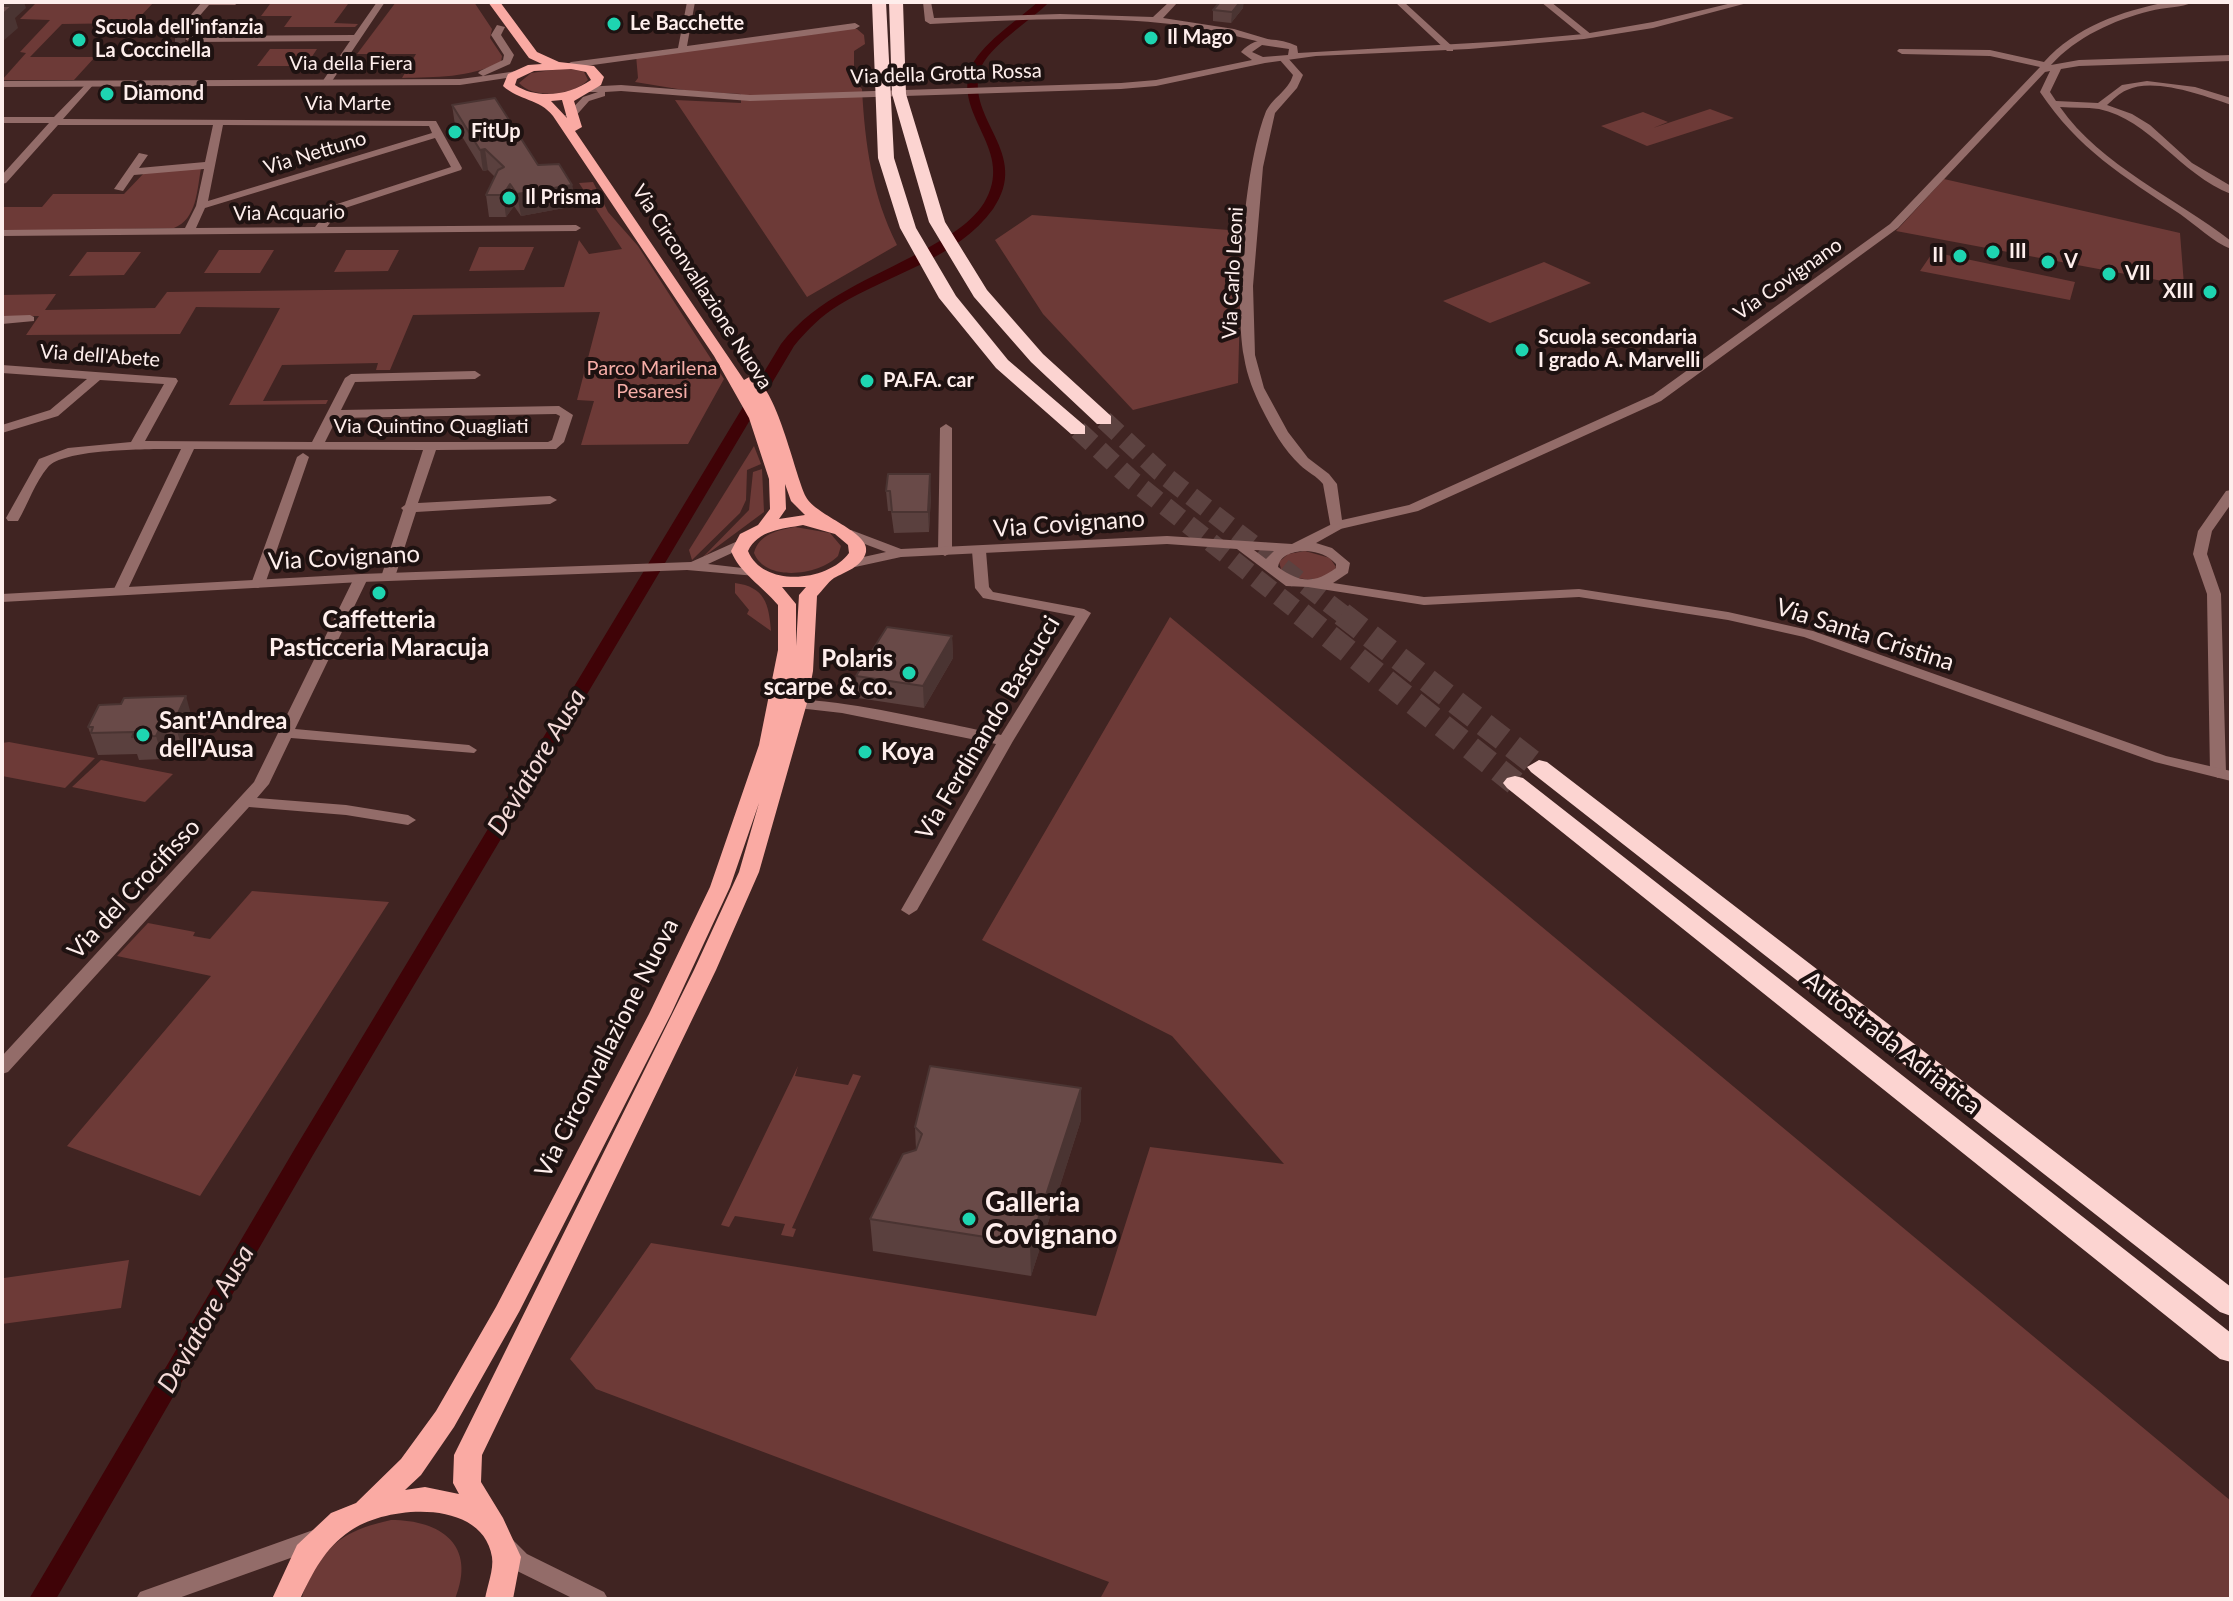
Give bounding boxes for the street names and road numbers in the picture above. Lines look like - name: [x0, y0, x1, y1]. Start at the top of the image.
- street label: Via della Fiera: [289, 52, 413, 76]
- street label: Via della Grotta Rossa: [850, 59, 1042, 89]
- street label: Via Marte: [305, 92, 391, 116]
- street label: Via Nettuno: [261, 126, 369, 180]
- street label: Via Circonvallazione Nuova: [627, 180, 777, 394]
- street label: Via Acquario: [233, 200, 345, 226]
- street label: Via Carlo Leoni: [1218, 206, 1248, 340]
- street label: Via Covignano: [1729, 233, 1847, 325]
- street label: Via dell'Abete: [39, 340, 161, 372]
- street label: Via Quintino Quagliati: [333, 415, 529, 439]
- street label: Via Covignano: [992, 504, 1146, 544]
- street label: Via Covignano: [267, 540, 421, 576]
- street label: Via Santa Cristina: [1772, 593, 1958, 677]
- street label: Via Ferdinando Bascucci: [910, 611, 1066, 845]
- street label: Via del Crocifisso: [62, 813, 206, 965]
- street label: Via Circonvallazione Nuova: [529, 914, 685, 1182]
- street label: Autostrada Adriatica: [1798, 965, 1986, 1121]

